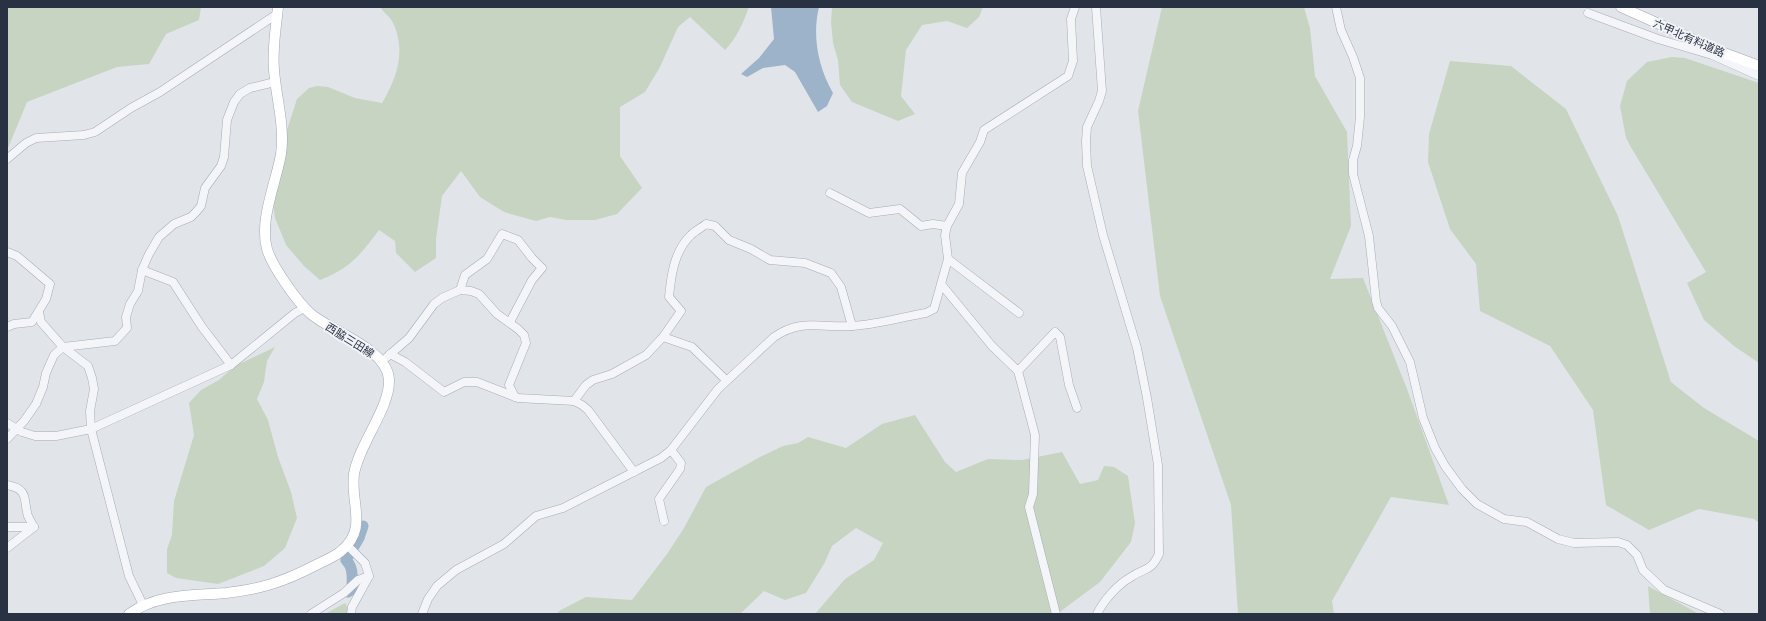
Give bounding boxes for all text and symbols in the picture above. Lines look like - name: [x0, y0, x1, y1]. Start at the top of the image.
- street label: 六甲北有料道路: [1651, 16, 1727, 60]
- street label: 西脇三田線: [323, 319, 377, 361]

